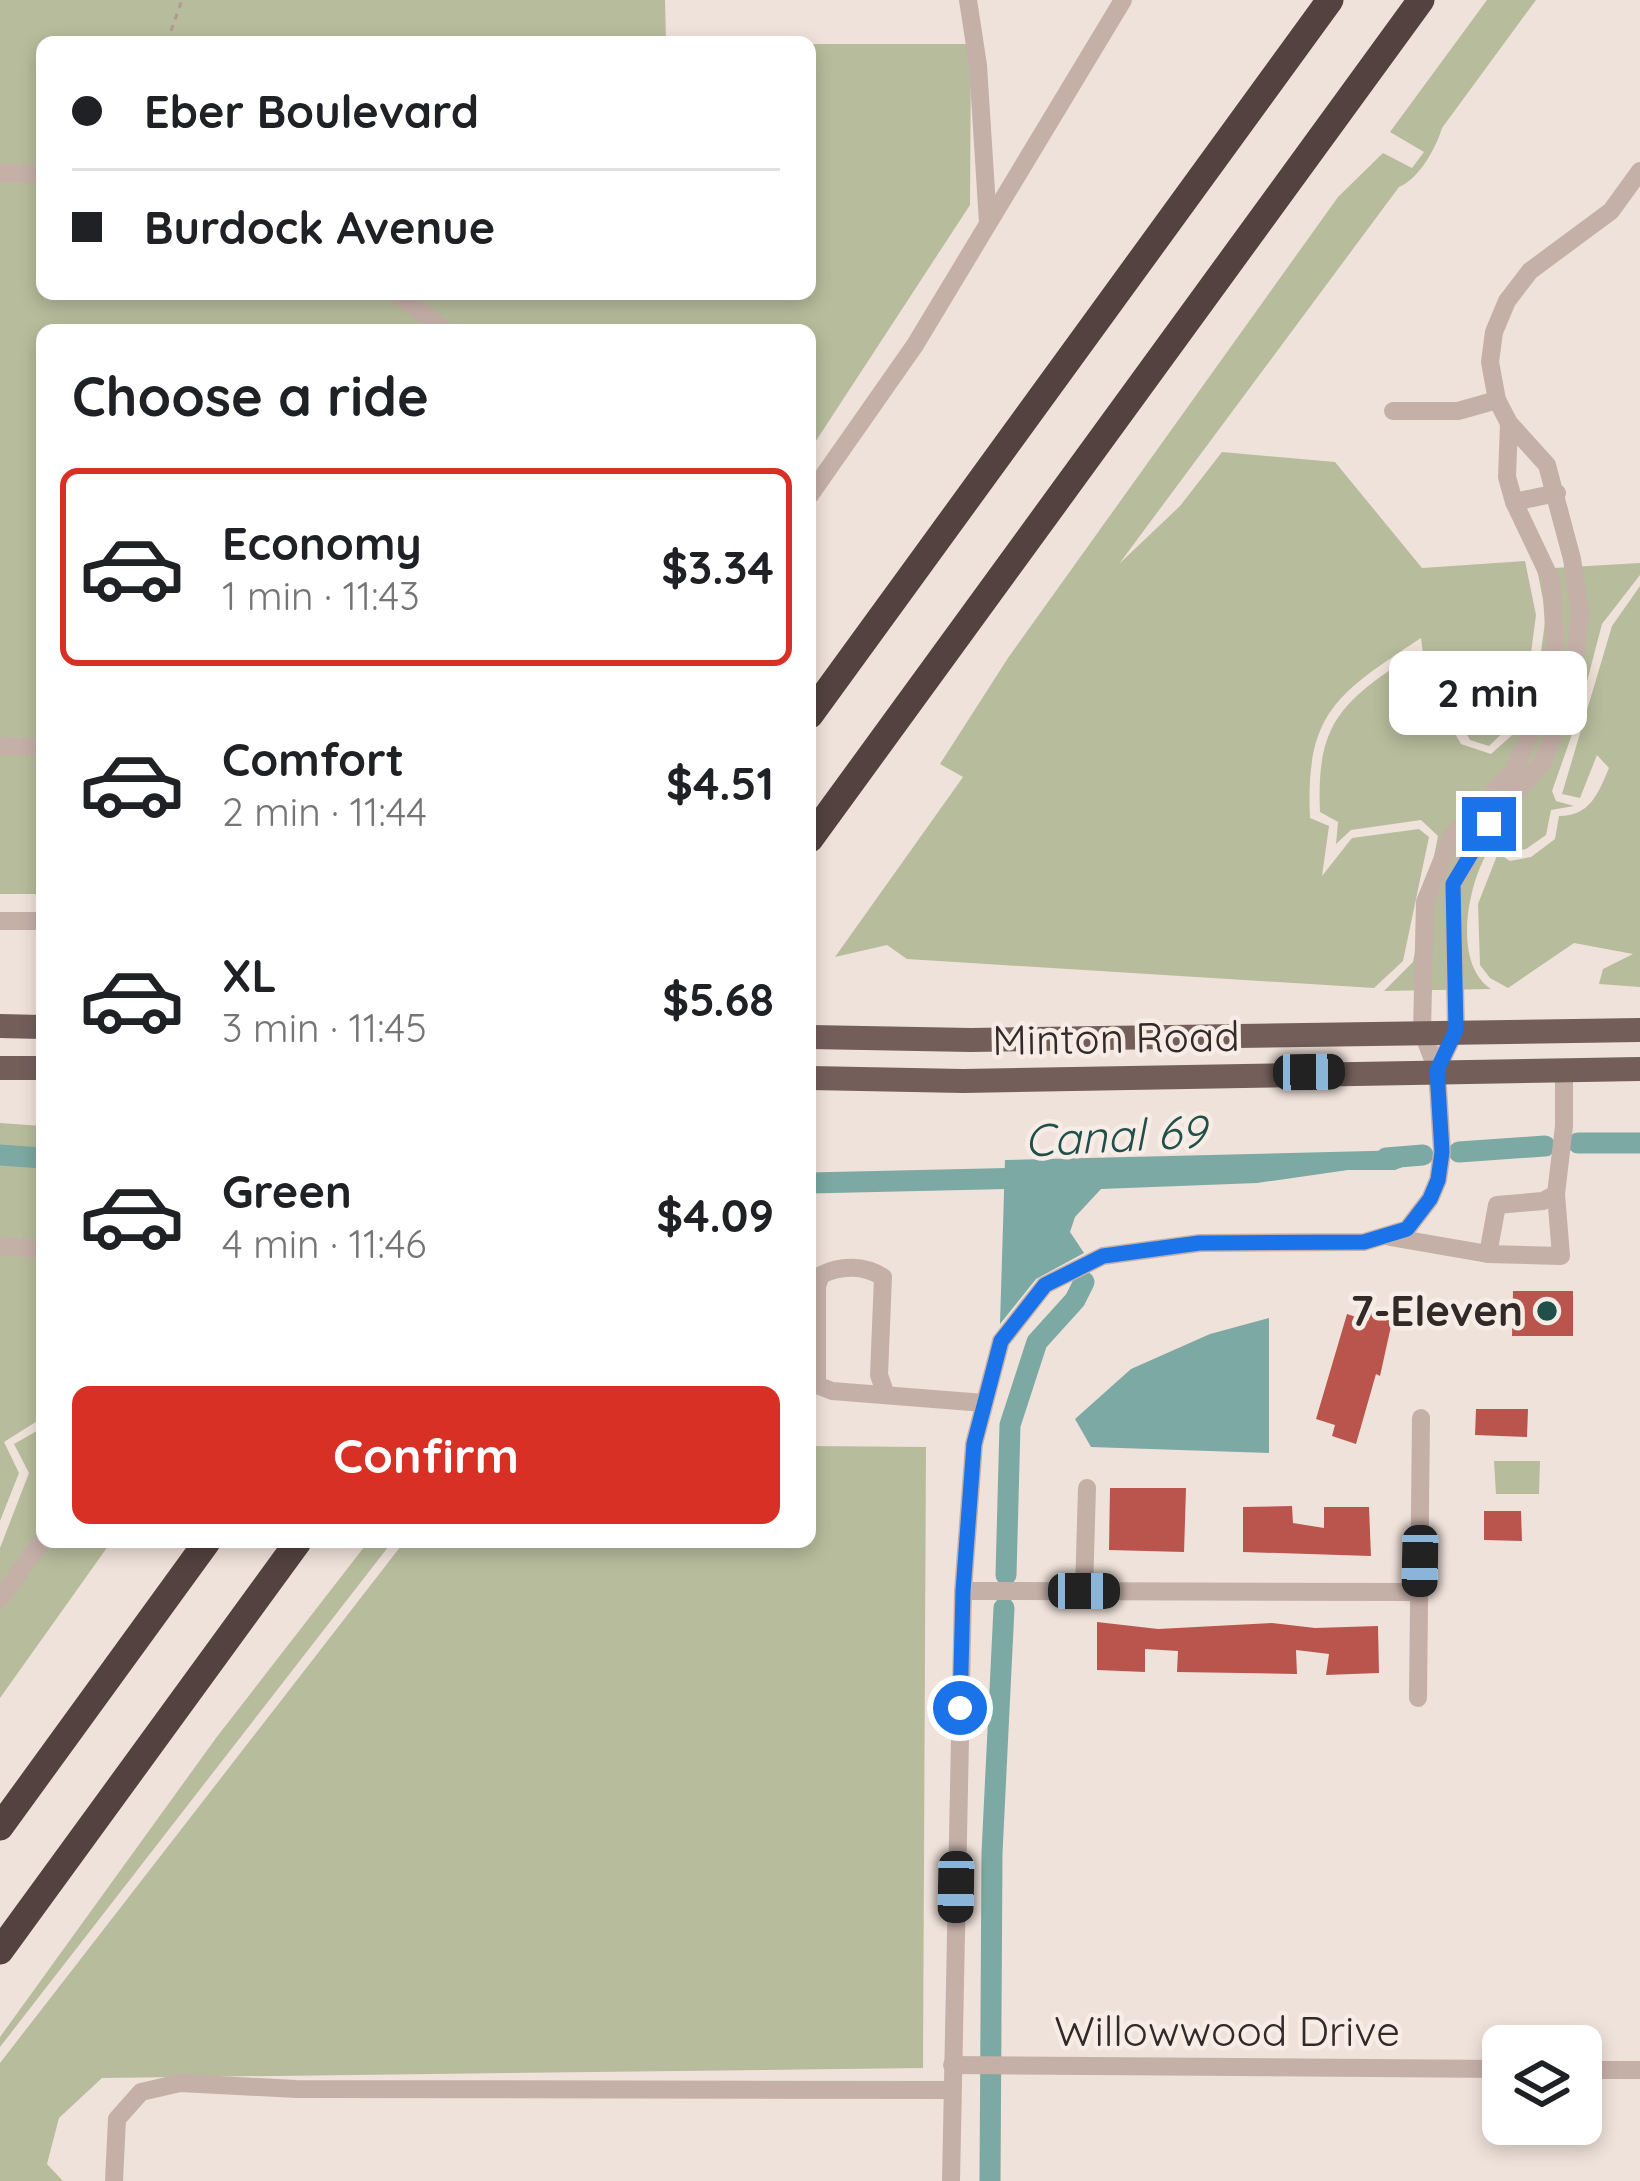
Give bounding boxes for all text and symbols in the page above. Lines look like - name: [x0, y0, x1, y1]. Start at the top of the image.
- text: Eber Boulevard: [144, 83, 479, 139]
- text: Burdock Avenue: [144, 199, 495, 255]
- text: Choose a ride: [72, 362, 429, 430]
- icon: car: [78, 513, 186, 621]
- text: Economy: [222, 515, 422, 571]
- text: $3.34: [661, 539, 774, 595]
- text: 1 min · 11:43: [222, 571, 420, 620]
- callout: 2 min: [1390, 650, 1588, 734]
- text: 2 min: [1437, 668, 1539, 717]
- icon: car: [78, 729, 186, 837]
- text: Comfort: [222, 731, 404, 787]
- text: $4.51: [666, 755, 774, 811]
- text: 2 min · 11:44: [222, 787, 427, 836]
- route end: [1462, 797, 1516, 851]
- icon: car: [78, 945, 186, 1053]
- text: XL: [222, 947, 277, 1003]
- text: $5.68: [662, 971, 774, 1027]
- text: 3 min · 11:45: [222, 1003, 427, 1052]
- street label: Minton Road: [992, 1009, 1240, 1066]
- car: [1273, 1053, 1345, 1091]
- water label: Canal 69: [1023, 1102, 1211, 1168]
- icon: car: [78, 1161, 186, 1269]
- text: Green: [222, 1163, 352, 1219]
- text: $4.09: [656, 1187, 774, 1243]
- text: 4 min · 11:46: [222, 1219, 426, 1268]
- place label: 7-Eleven: [1351, 1284, 1523, 1337]
- marker: 7-Eleven: [1534, 1298, 1560, 1324]
- button: Confirm: [72, 1386, 780, 1524]
- car: [1401, 1525, 1439, 1597]
- car: [1048, 1573, 1120, 1609]
- route start: [933, 1681, 987, 1735]
- car: [937, 1851, 975, 1923]
- street label: Willowwood Drive: [1054, 2004, 1400, 2057]
- map controls: [1482, 2025, 1602, 2145]
- button: layers: [1482, 2025, 1602, 2145]

